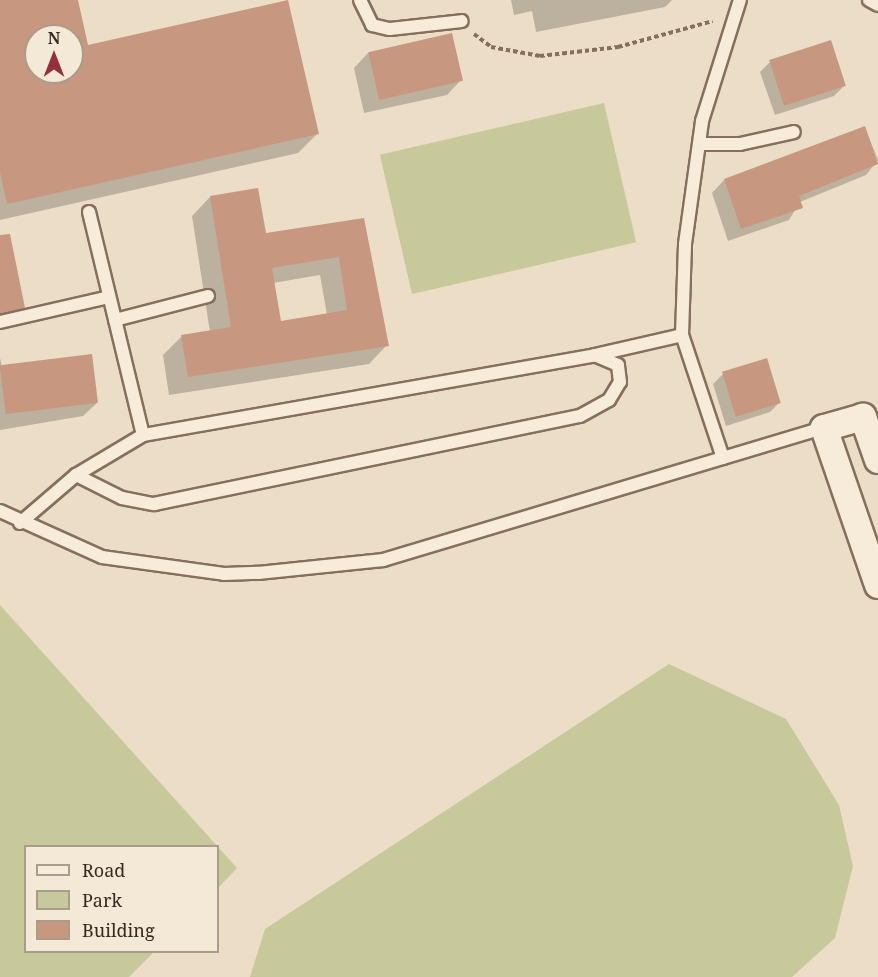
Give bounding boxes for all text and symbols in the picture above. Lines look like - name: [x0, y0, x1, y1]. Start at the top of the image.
- north arrow: [24, 24, 84, 84]
- text: N: [48, 27, 60, 49]
- legend: [24, 845, 219, 953]
- text: Road: [82, 858, 125, 882]
- text: Park: [82, 888, 122, 912]
- text: Building: [82, 918, 155, 942]

